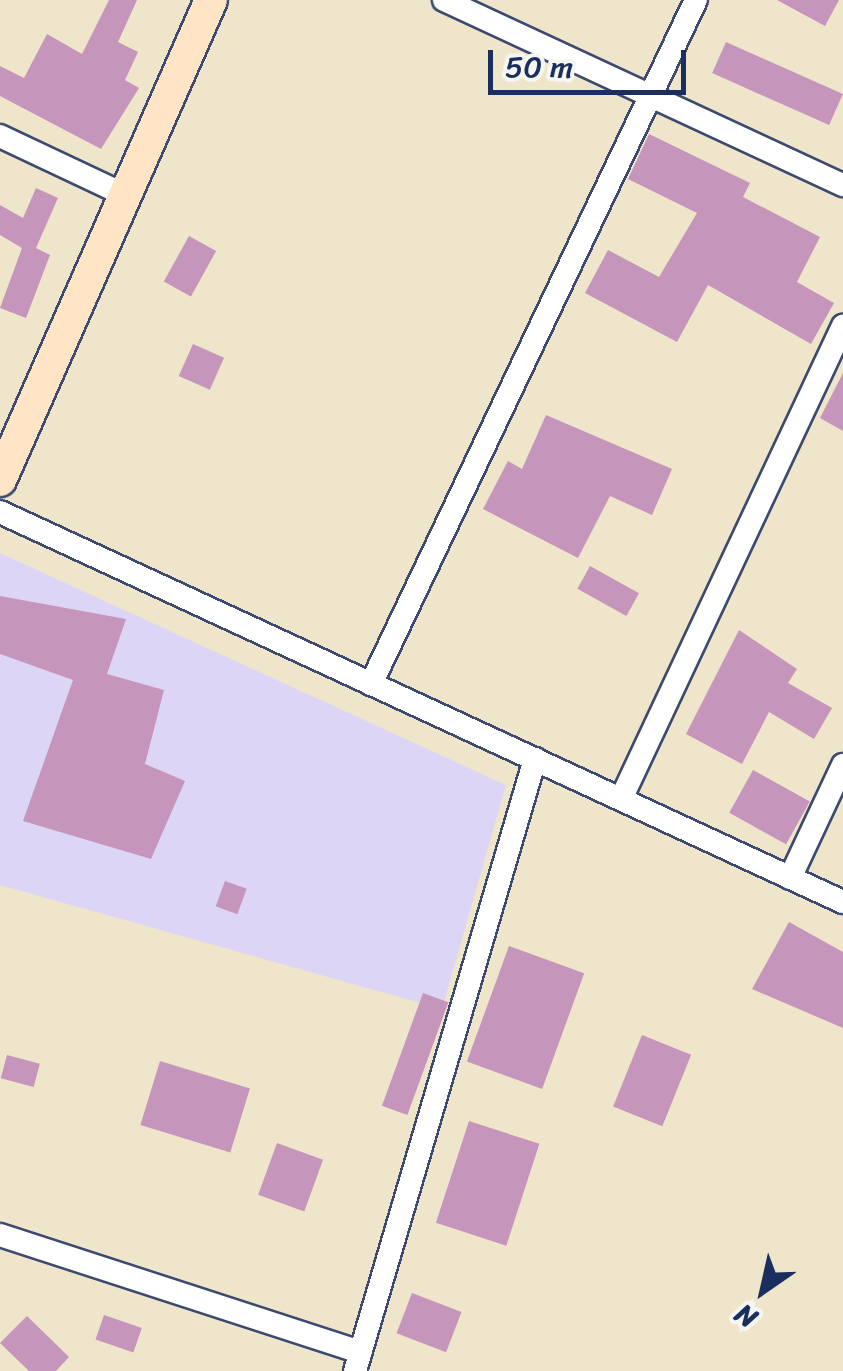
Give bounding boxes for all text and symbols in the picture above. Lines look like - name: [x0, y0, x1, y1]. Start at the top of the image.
- scale bar: [493, 30, 690, 92]
- text: 50 m: [505, 40, 573, 94]
- north arrow: [713, 1241, 813, 1341]
- text: N: [724, 1291, 768, 1342]

